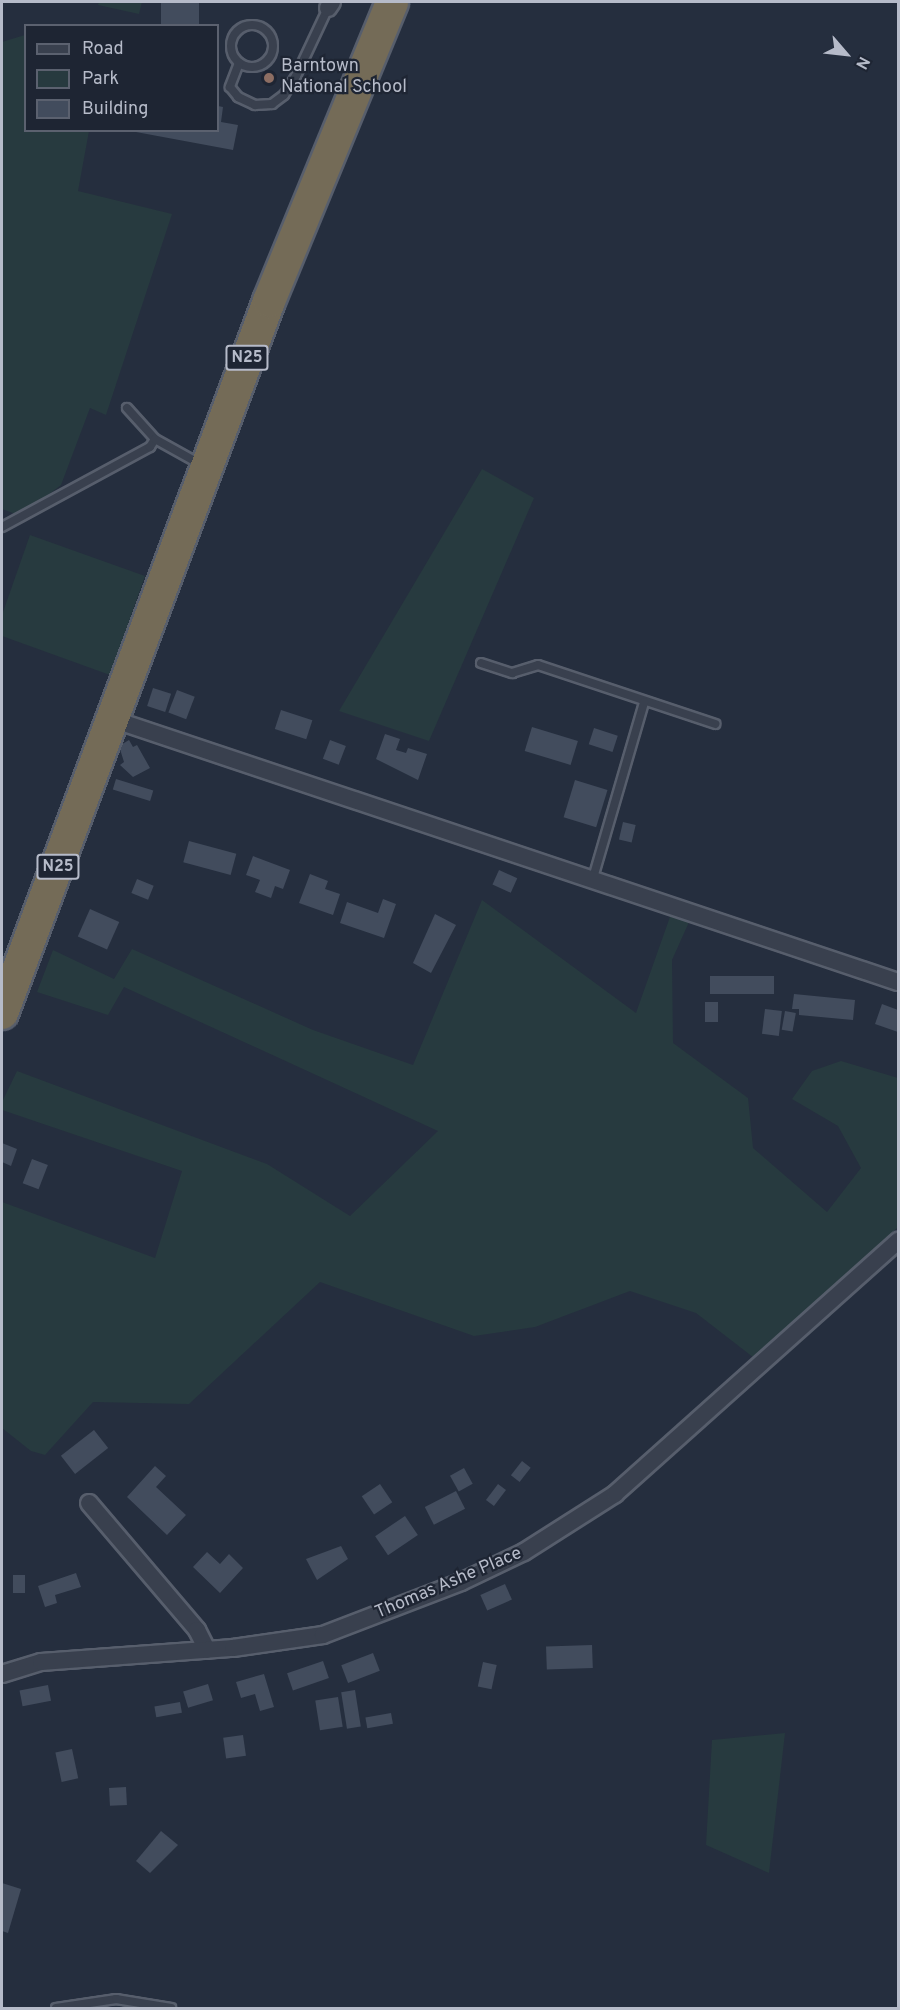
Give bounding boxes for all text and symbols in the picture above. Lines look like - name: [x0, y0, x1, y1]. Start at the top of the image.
- legend: [24, 24, 219, 132]
- north arrow: [816, 24, 876, 84]
- text: Road: [82, 38, 124, 61]
- text: N: [850, 53, 873, 72]
- place label: Barntown National School: [281, 57, 407, 100]
- text: Park: [82, 68, 119, 91]
- marker: Barntown National School: [262, 71, 276, 85]
- text: Building: [82, 98, 148, 121]
- road number: N25: [224, 345, 270, 371]
- road number: N25: [36, 854, 80, 880]
- street label: Thomas Ashe Place: [372, 1543, 526, 1625]

